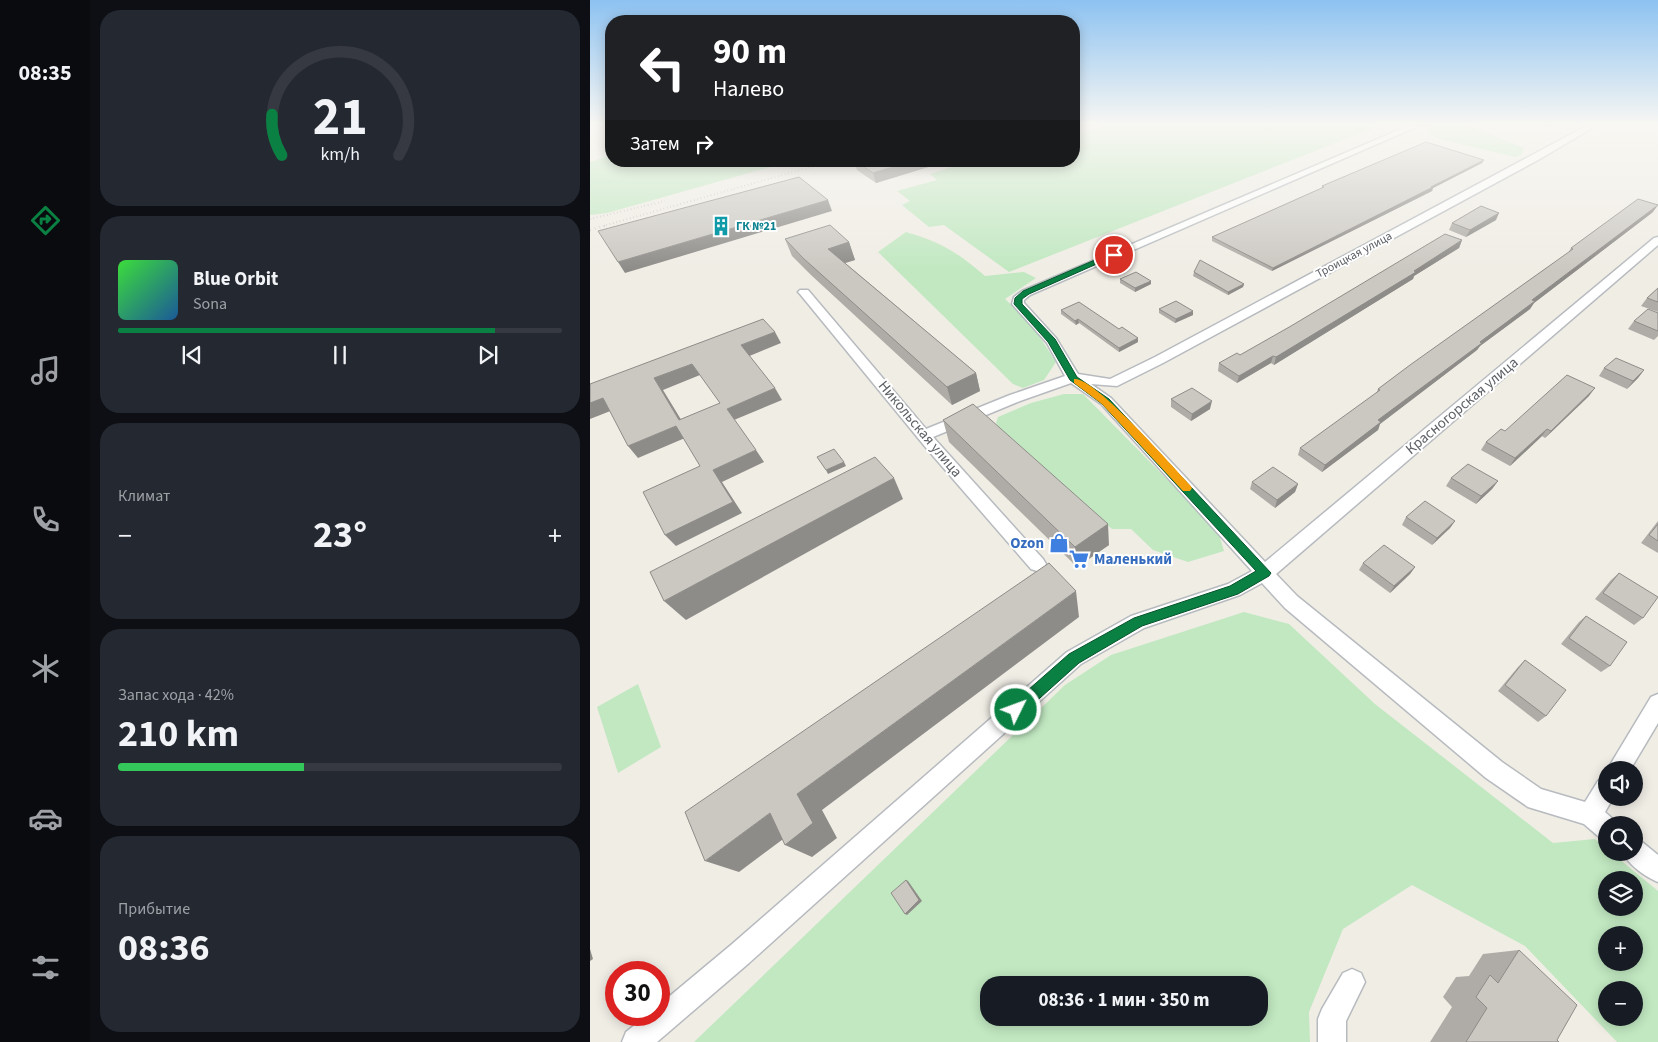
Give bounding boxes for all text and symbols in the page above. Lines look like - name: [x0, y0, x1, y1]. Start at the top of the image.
- text: 90 m: [713, 27, 787, 77]
- icon: left: [630, 35, 695, 100]
- text: 08:35: [18, 57, 72, 89]
- text: Налево: [713, 73, 784, 105]
- text: 21: [313, 81, 367, 155]
- icon: right: [690, 130, 718, 158]
- text: Затем: [630, 131, 680, 158]
- text: km/h: [320, 142, 360, 167]
- icon: directions: [28, 203, 63, 238]
- building icon: ГК №21: [710, 215, 732, 237]
- place label: ГК №21: [736, 218, 776, 235]
- street label: Троицкая улица: [1313, 228, 1395, 282]
- pin: [1093, 234, 1135, 276]
- icon: arrive: [1100, 241, 1128, 269]
- text: Blue Orbit: [193, 266, 278, 293]
- text: Sona: [193, 293, 227, 315]
- icon: previous: [178, 341, 206, 369]
- icon: pause: [326, 341, 354, 369]
- icon: next: [474, 341, 502, 369]
- street label: Красногорская улица: [1401, 352, 1523, 460]
- icon: music: [28, 353, 63, 388]
- street label: Никольская улица: [873, 376, 967, 482]
- text: Климат: [118, 485, 170, 507]
- icon: phone: [28, 502, 63, 537]
- text: 23°: [313, 508, 367, 562]
- text: −: [118, 516, 132, 556]
- text: +: [548, 516, 562, 556]
- shop icon: Ozon: [1048, 532, 1070, 554]
- place label: Ozon: [1010, 533, 1044, 554]
- supermarket icon: Маленький: [1068, 548, 1090, 570]
- place label: Маленький: [1094, 549, 1172, 570]
- icon: climate: [28, 651, 63, 686]
- position arrow: [989, 683, 1041, 735]
- text: Запас хода · 42%: [118, 684, 234, 706]
- text: 210 km: [118, 707, 239, 761]
- map controls: [1598, 761, 1643, 1026]
- button: sound: [1598, 761, 1643, 806]
- icon: car: [28, 801, 63, 836]
- button: search: [1598, 816, 1643, 861]
- button: layers: [1598, 871, 1643, 916]
- text: Прибытие: [118, 898, 190, 920]
- text: 08:36: [118, 921, 210, 975]
- button: +: [1598, 926, 1643, 971]
- icon: filters: [28, 950, 63, 985]
- speed limit sign: 30: [605, 961, 670, 1026]
- button: −: [1598, 981, 1643, 1026]
- text: 08:36 · 1 мин · 350 m: [1038, 987, 1210, 1014]

